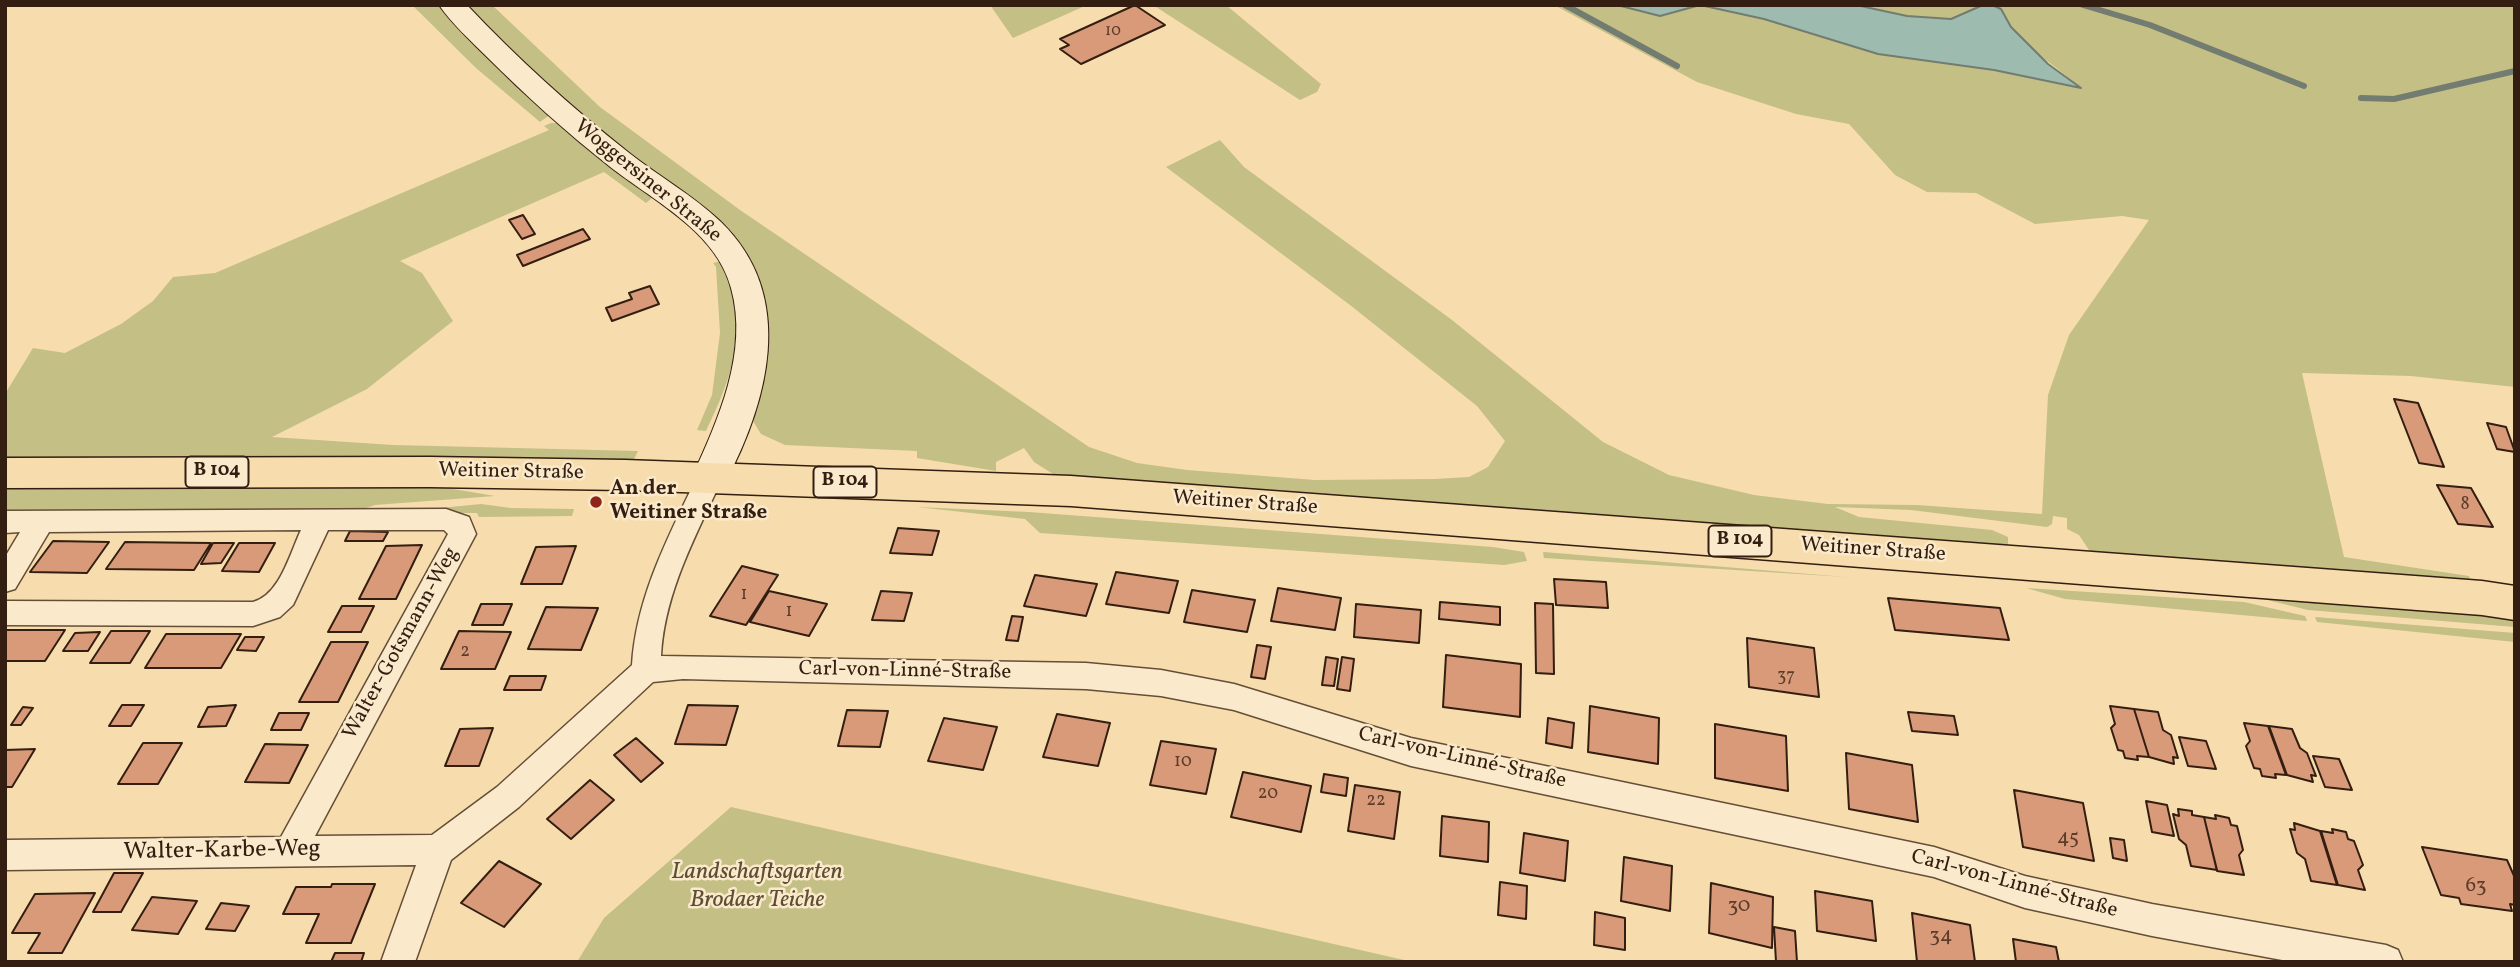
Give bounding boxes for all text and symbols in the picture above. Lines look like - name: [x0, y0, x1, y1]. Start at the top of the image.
- house number: 10: [1105, 22, 1121, 42]
- street label: Woggersiner Straße: [568, 115, 726, 249]
- road number: B 104: [186, 457, 248, 488]
- street label: Weitiner Straße: [438, 459, 584, 487]
- road number: B 104: [814, 467, 876, 498]
- place label: An der Weitiner Straße: [610, 477, 767, 527]
- street label: Weitiner Straße: [1172, 486, 1318, 522]
- marker: An der Weitiner Straße: [588, 494, 604, 510]
- house number: 8: [2460, 495, 2470, 517]
- road number: B 104: [1708, 526, 1772, 556]
- street label: Weitiner Straße: [1800, 533, 1946, 569]
- street label: Walter-Gotsmann-Weg: [339, 543, 465, 745]
- house number: 1: [741, 585, 747, 607]
- house number: 1: [786, 602, 792, 624]
- house number: 2: [460, 642, 470, 664]
- street label: Carl-von-Linné-Straße: [798, 658, 1012, 686]
- house number: 37: [1777, 667, 1795, 689]
- street label: Carl-von-Linné-Straße: [1355, 723, 1569, 795]
- house number: 10: [1174, 752, 1192, 774]
- house number: 20: [1258, 784, 1278, 806]
- house number: 22: [1366, 791, 1386, 813]
- house number: 45: [2057, 826, 2079, 852]
- street label: Walter-Karbe-Weg: [123, 836, 321, 868]
- street label: Carl-von-Linné-Straße: [1908, 845, 2120, 925]
- park label: Landschaftsgarten Brodaer Teiche: [671, 860, 843, 916]
- house number: 63: [2465, 874, 2487, 900]
- house number: 30: [1728, 894, 1750, 920]
- house number: 34: [1929, 924, 1953, 950]

